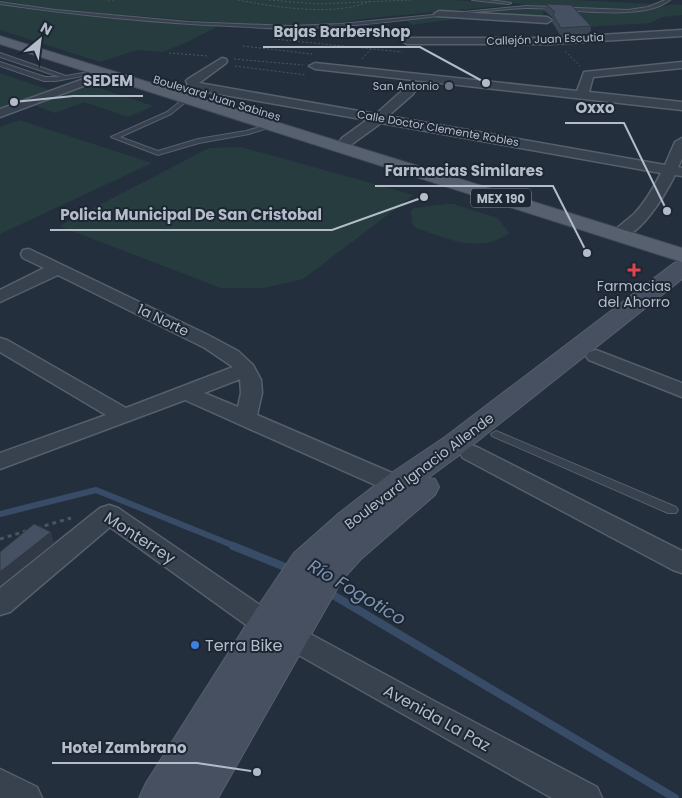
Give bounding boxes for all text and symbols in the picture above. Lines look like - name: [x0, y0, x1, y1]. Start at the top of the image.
- north arrow: [15, 15, 65, 65]
- text: N: [37, 17, 56, 40]
- callout: Bajas Barbershop: [263, 17, 420, 47]
- text: Bajas Barbershop: [274, 21, 410, 42]
- street label: Callejón Juan Escutia: [486, 29, 604, 49]
- callout: SEDEM: [73, 66, 143, 96]
- text: SEDEM: [83, 70, 133, 91]
- street label: Boulevard Juan Sabines: [151, 71, 283, 125]
- place label: San Antonio: [373, 78, 439, 94]
- marker: San Antonio: [443, 80, 455, 92]
- callout: Oxxo: [565, 93, 624, 123]
- text: Oxxo: [576, 97, 615, 118]
- street label: Calle Doctor Clemente Robles: [356, 106, 520, 150]
- callout: Farmacias Similares: [375, 156, 553, 186]
- text: Farmacias Similares: [385, 160, 543, 181]
- road number: MEX 190: [471, 188, 531, 208]
- callout: Policia Municipal De San Cristobal: [50, 200, 332, 230]
- text: Policia Municipal De San Cristobal: [60, 204, 322, 225]
- marker: Farmacias del Ahorro: [628, 264, 640, 276]
- place label: Farmacias del Ahorro: [597, 276, 671, 312]
- street label: 1a Norte: [134, 299, 193, 341]
- street label: Boulevard Ignacio Allende: [340, 408, 498, 534]
- street label: Monterrey: [100, 506, 180, 570]
- water label: Río Fogotico: [303, 553, 411, 631]
- place label: Terra Bike: [205, 634, 283, 657]
- marker: Terra Bike: [189, 639, 201, 651]
- street label: Avenida La Paz: [379, 679, 495, 757]
- callout: Hotel Zambrano: [52, 733, 197, 763]
- text: Hotel Zambrano: [62, 737, 187, 758]

